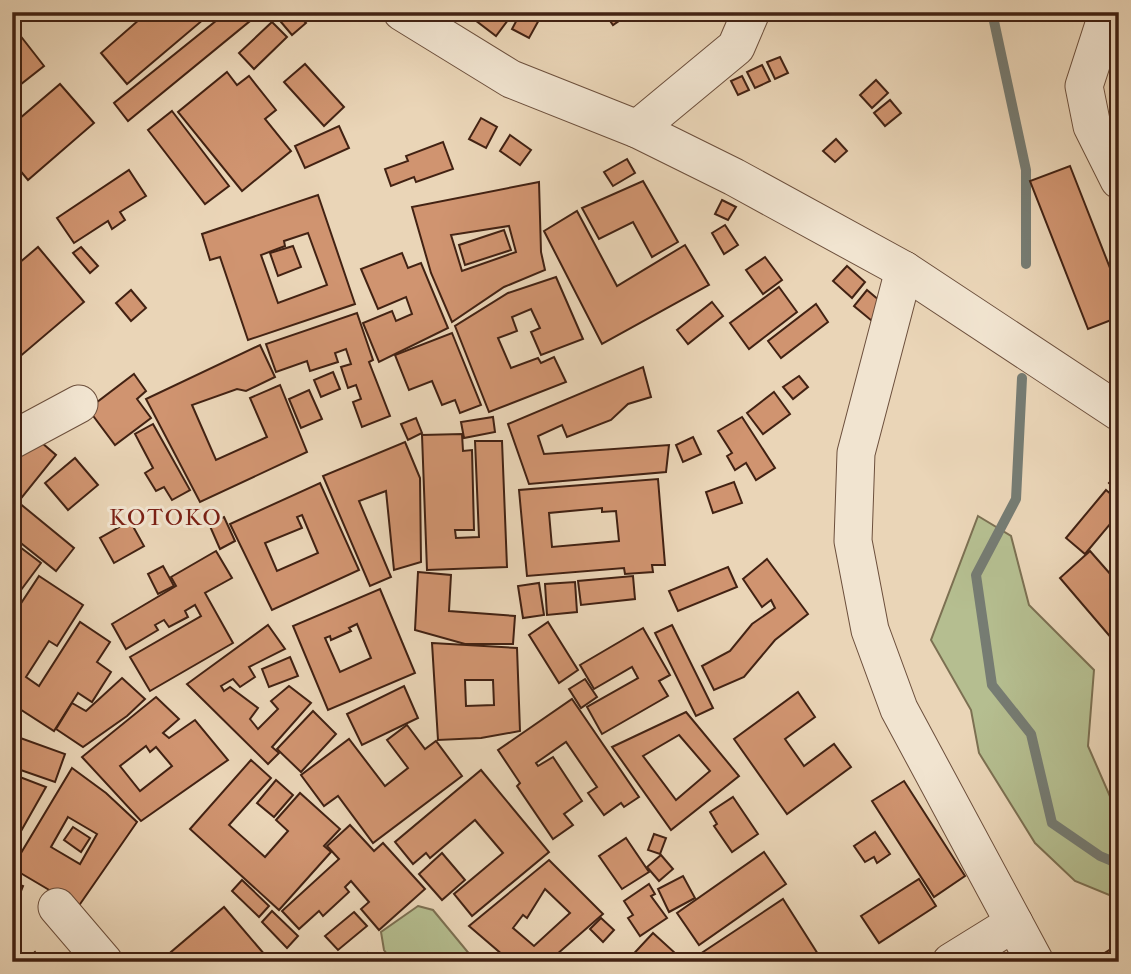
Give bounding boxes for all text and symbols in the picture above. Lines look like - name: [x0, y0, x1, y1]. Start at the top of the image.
- district label: KOTOKO: [109, 504, 223, 531]

